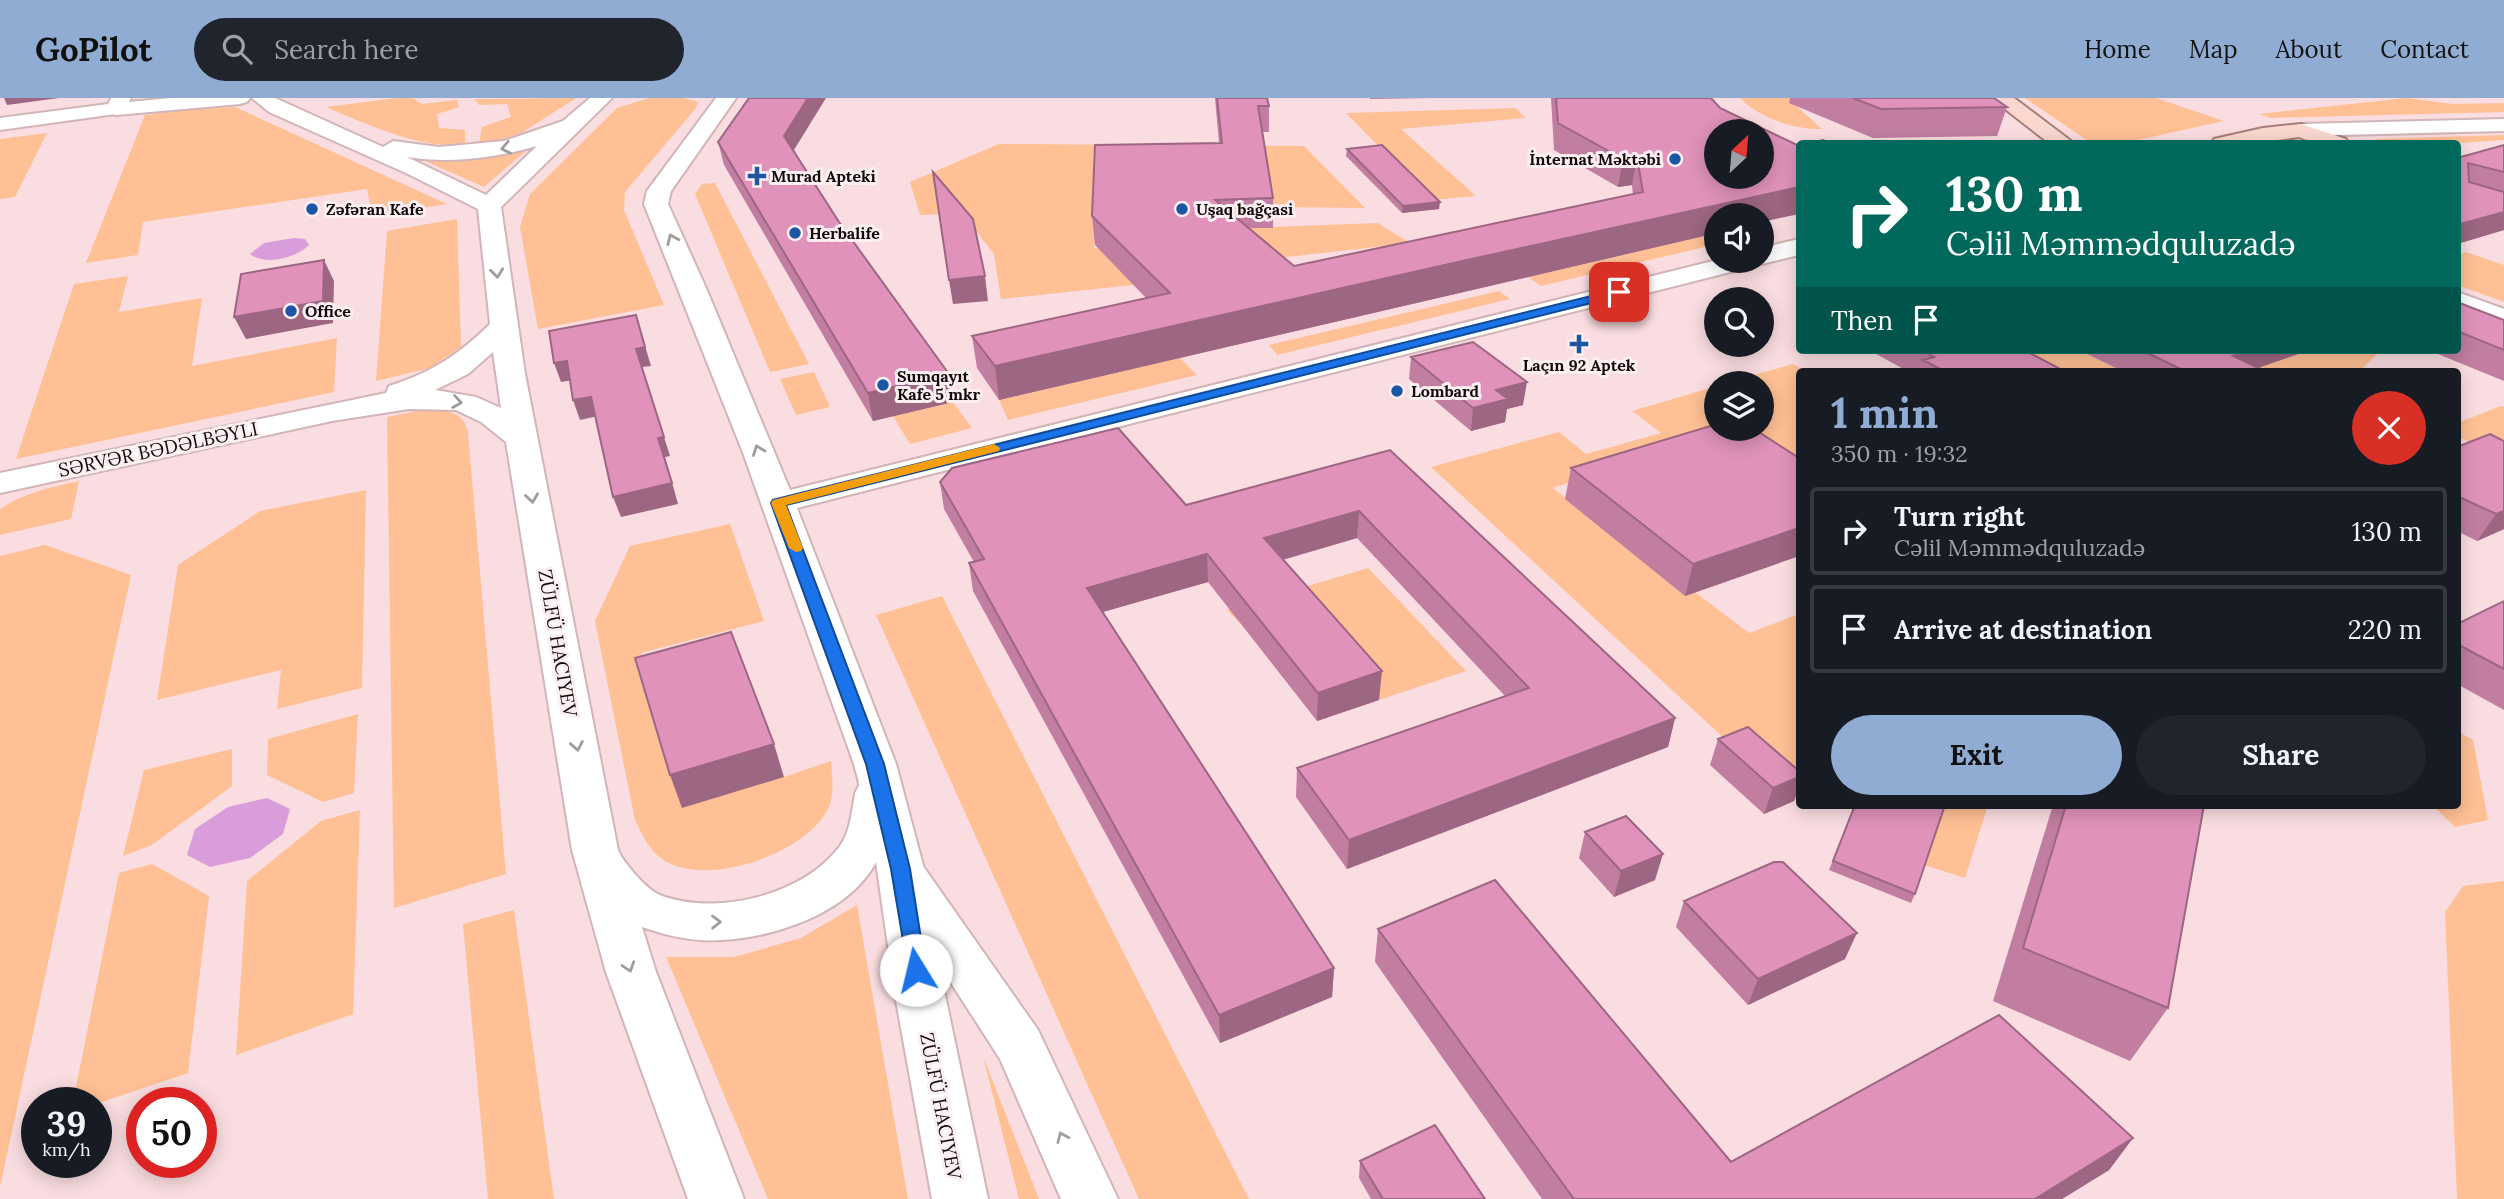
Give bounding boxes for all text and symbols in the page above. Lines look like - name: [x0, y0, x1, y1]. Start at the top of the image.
- search box: [194, 18, 684, 81]
- text: GoPilot: [35, 28, 152, 70]
- icon: search: [218, 30, 256, 68]
- text: Search here: [274, 33, 419, 66]
- text: Home: [2084, 34, 2151, 65]
- text: Map: [2189, 34, 2238, 65]
- text: About: [2276, 34, 2342, 65]
- text: Contact: [2380, 34, 2469, 65]
- north arrow: [1704, 119, 1774, 189]
- map controls: [1704, 119, 1774, 441]
- one-way arrow: [500, 139, 512, 154]
- place label: İnternat Məktəbi: [1529, 149, 1661, 169]
- marker: İnternat Məktəbi: [1667, 151, 1683, 167]
- text: 130 m: [1946, 162, 2082, 224]
- place label: Murad Apteki: [771, 166, 876, 186]
- marker: Murad Apteki: [749, 168, 765, 184]
- icon: right: [1831, 168, 1922, 259]
- place label: Zәfәran Kafe: [326, 199, 424, 219]
- place label: Uşaq bağçasi: [1196, 199, 1293, 219]
- marker: Zәfәran Kafe: [304, 201, 320, 217]
- marker: Uşaq bağçasi: [1174, 201, 1190, 217]
- button: sound: [1704, 203, 1774, 273]
- place label: Herbalife: [809, 223, 880, 243]
- text: Cəlil Məmmədquluzadə: [1946, 223, 2296, 264]
- marker: Herbalife: [787, 225, 803, 241]
- one-way arrow: [666, 234, 680, 247]
- pin: [1589, 262, 1649, 322]
- one-way arrow: [490, 268, 505, 279]
- icon: arrive: [1600, 273, 1638, 311]
- button: search: [1704, 287, 1774, 357]
- place label: Office: [305, 301, 351, 321]
- icon: arrive: [1907, 301, 1945, 339]
- marker: Office: [283, 303, 299, 319]
- text: Then: [1831, 304, 1893, 337]
- marker: Laçın 92 Aptek: [1571, 336, 1587, 352]
- place label: Laçın 92 Aptek: [1523, 355, 1636, 375]
- place label: Sumqayıt Kafe 5 mkr: [897, 366, 980, 404]
- button: layers: [1704, 371, 1774, 441]
- marker: Sumqayıt Kafe 5 mkr: [875, 377, 891, 393]
- place label: Lombard: [1411, 381, 1480, 401]
- marker: Lombard: [1389, 383, 1405, 399]
- text: 1 min: [1831, 386, 1938, 440]
- button: close: [2352, 391, 2426, 465]
- one-way arrow: [451, 394, 463, 409]
- street label: SƏRVƏR BƏDƏLBƏYLI: [56, 416, 260, 482]
- text: 350 m · 19:32: [1831, 439, 1968, 468]
- one-way arrow: [752, 445, 766, 457]
- one-way arrow: [524, 492, 539, 504]
- text: Turn right: [1894, 500, 2025, 533]
- icon: right: [1835, 512, 1873, 550]
- text: 130 m: [2352, 515, 2422, 548]
- text: Cəlil Məmmədquluzadə: [1894, 533, 2145, 562]
- street label: ZÜLFÜ HACIYEV: [533, 568, 583, 719]
- icon: arrive: [1835, 610, 1873, 648]
- text: Arrive at destination: [1894, 613, 2152, 646]
- text: 220 m: [2348, 613, 2422, 646]
- button: Exit: [1831, 715, 2122, 795]
- button: Share: [2136, 715, 2426, 795]
- one-way arrow: [568, 740, 583, 752]
- one-way arrow: [711, 914, 722, 930]
- position arrow: [879, 933, 953, 1007]
- one-way arrow: [621, 961, 636, 973]
- street label: ZÜLFÜ HACIYEV: [915, 1031, 967, 1182]
- speed limit sign: 50: [126, 1087, 217, 1178]
- text: 39: [47, 1101, 86, 1146]
- one-way arrow: [1056, 1132, 1070, 1144]
- text: km/h: [42, 1138, 91, 1161]

